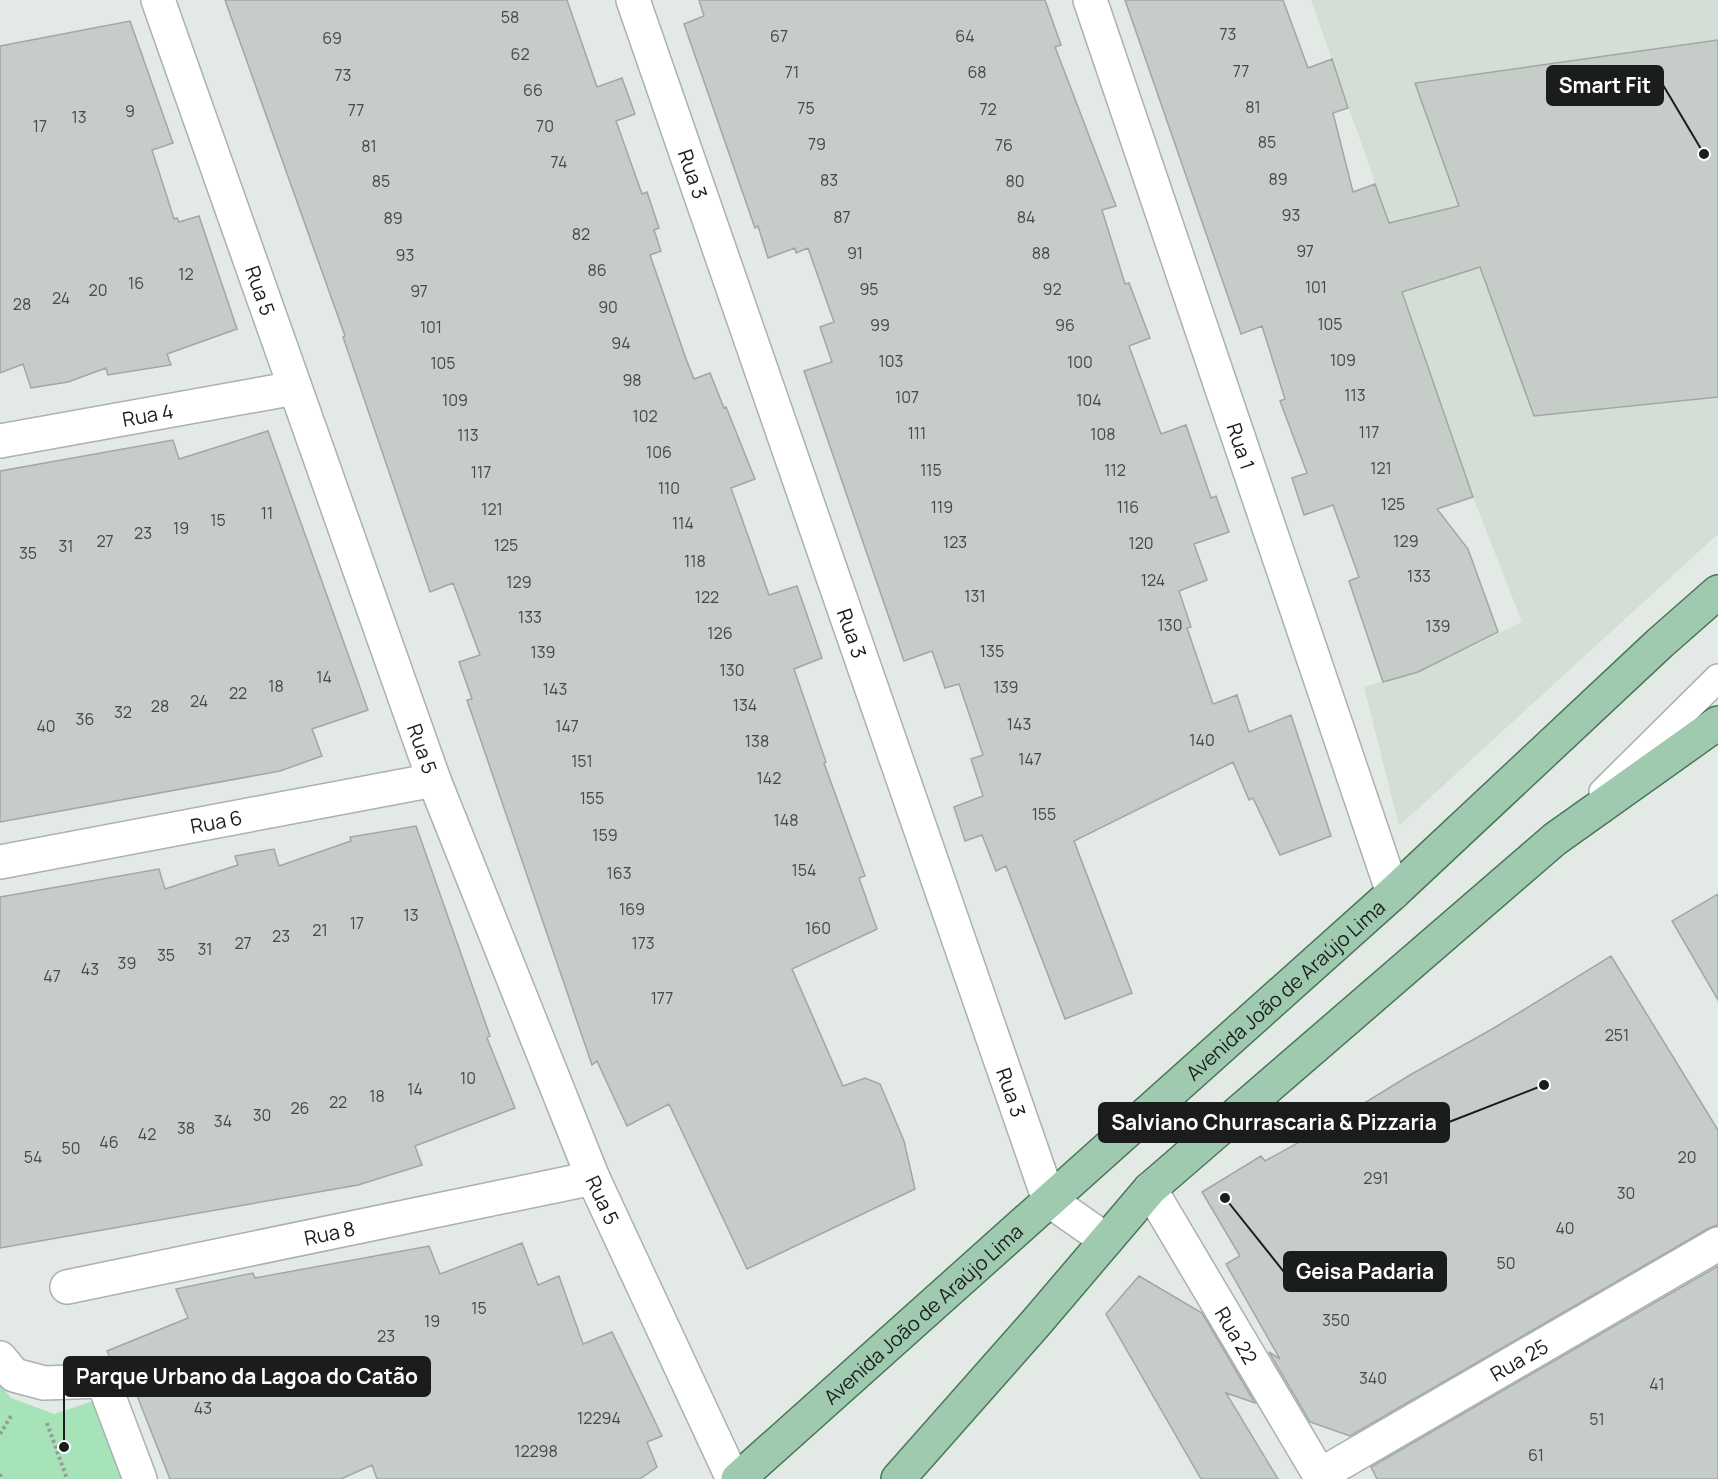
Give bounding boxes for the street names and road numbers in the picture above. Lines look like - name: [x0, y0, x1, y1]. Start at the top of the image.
- street label: Rua 3: [672, 145, 714, 202]
- street label: Rua 5: [239, 262, 282, 319]
- street label: Rua 4: [120, 397, 175, 432]
- street label: Rua 1: [1221, 419, 1262, 473]
- street label: Rua 3: [831, 605, 874, 661]
- street label: Rua 5: [402, 720, 444, 777]
- street label: Rua 6: [188, 803, 244, 839]
- street label: Avenida João de Araújo Lima: [1180, 893, 1390, 1086]
- street label: Rua 3: [991, 1064, 1033, 1121]
- street label: Rua 5: [580, 1171, 626, 1229]
- street label: Rua 8: [302, 1214, 357, 1251]
- street label: Avenida João de Araújo Lima: [817, 1217, 1028, 1410]
- street label: Rua 22: [1209, 1301, 1264, 1369]
- street label: Rua 25: [1485, 1332, 1553, 1387]

